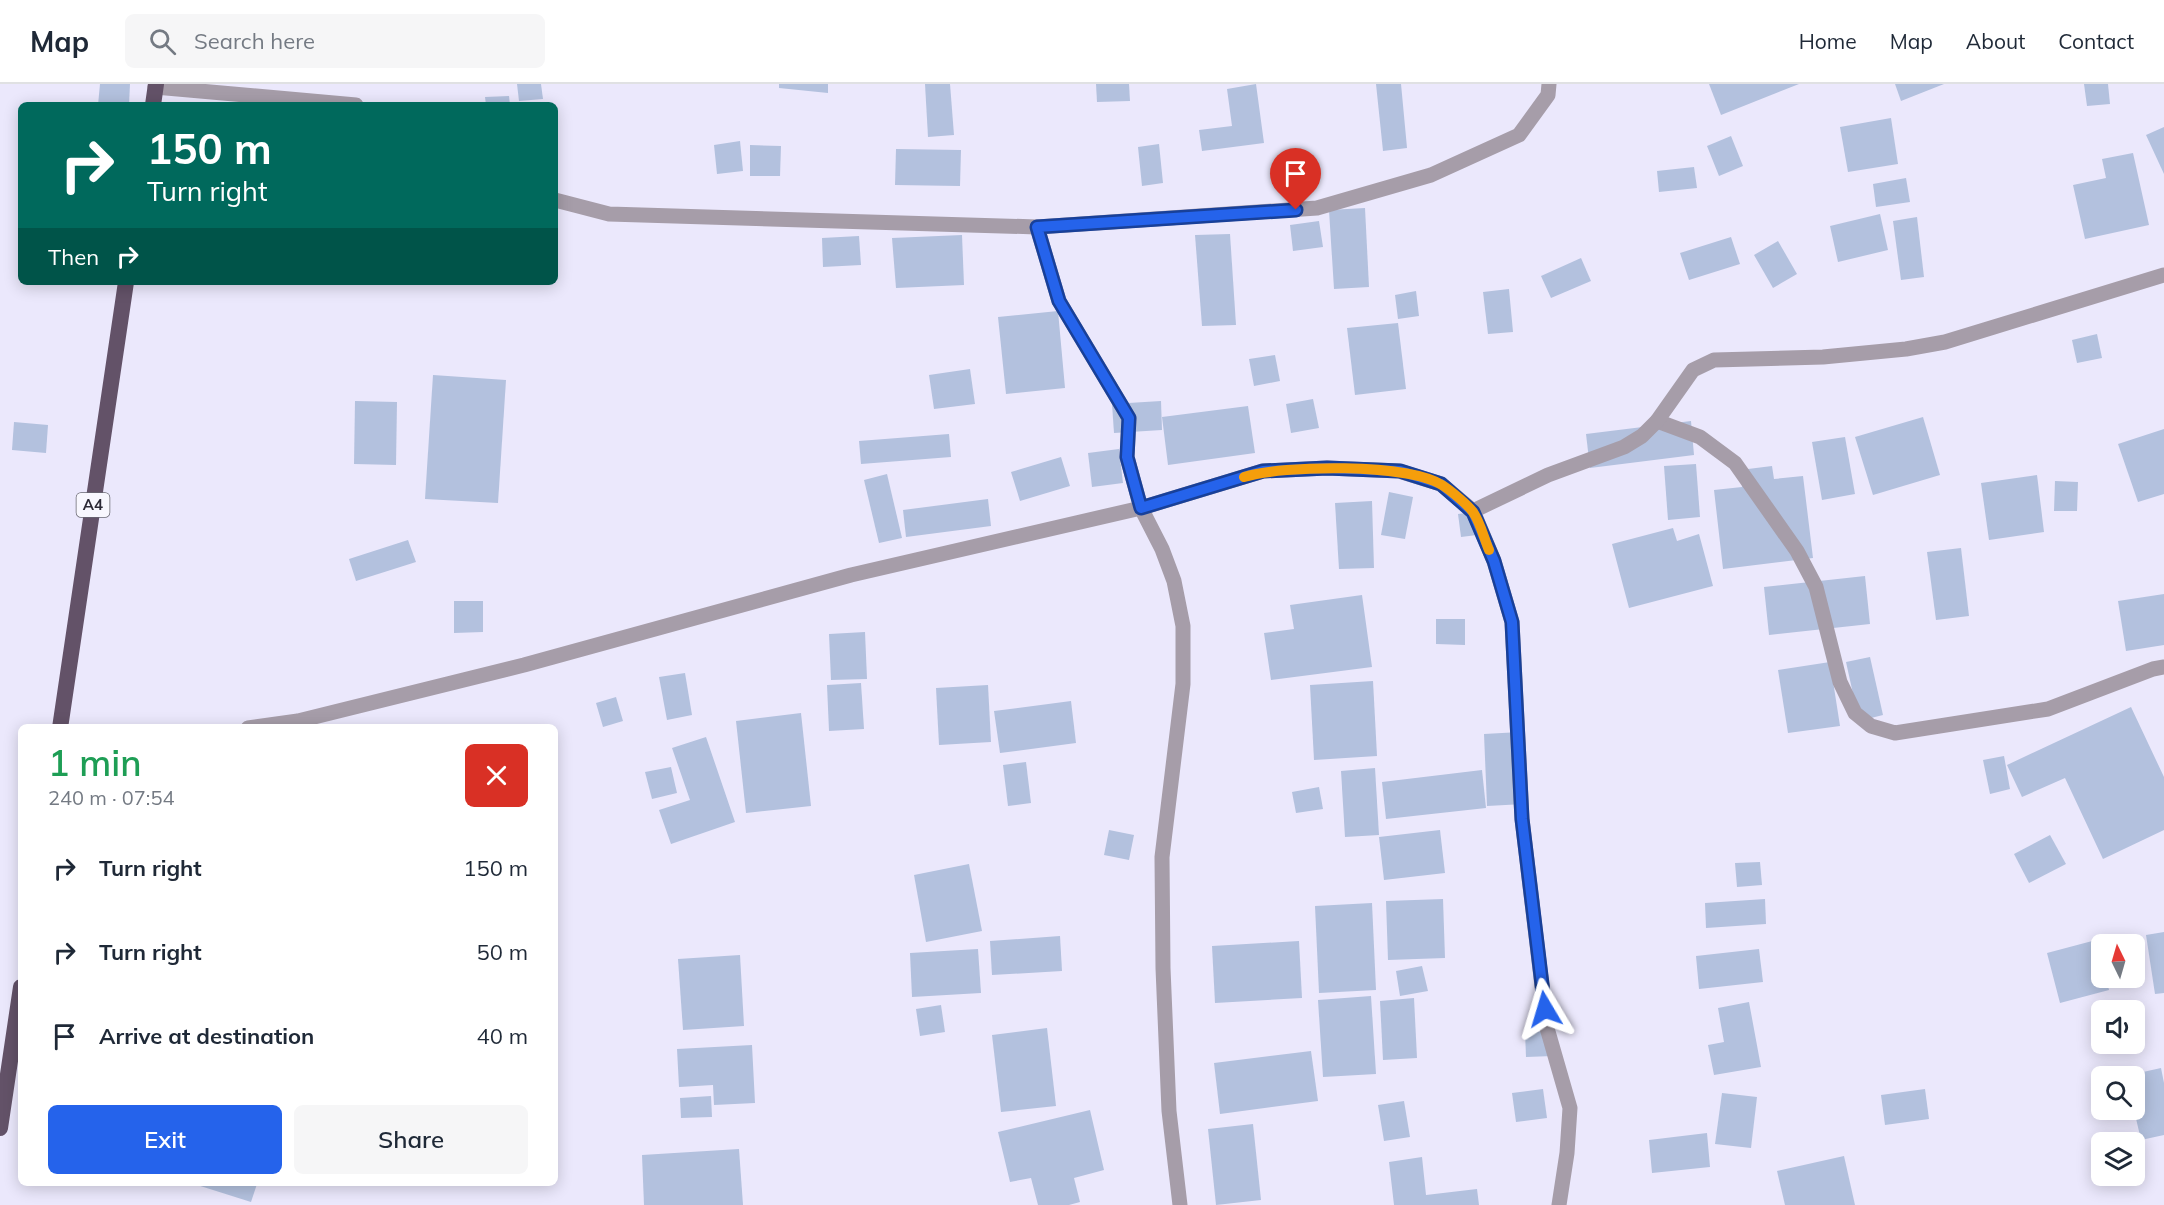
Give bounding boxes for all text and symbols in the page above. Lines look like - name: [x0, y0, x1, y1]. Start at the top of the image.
- search box: [125, 14, 545, 68]
- text: Map: [30, 24, 89, 59]
- icon: search: [146, 25, 179, 58]
- text: Search here: [194, 27, 315, 55]
- text: Home: [1799, 28, 1857, 54]
- text: Map: [1890, 28, 1933, 54]
- text: About: [1966, 28, 2025, 54]
- text: Contact: [2058, 28, 2134, 54]
- text: 150 m: [147, 122, 272, 175]
- icon: right: [48, 126, 126, 204]
- pin: [1270, 148, 1321, 210]
- icon: arrive: [1279, 157, 1312, 190]
- text: Turn right: [147, 174, 267, 208]
- icon: right: [111, 240, 144, 273]
- text: Then: [48, 243, 99, 271]
- road number: A4: [76, 493, 110, 517]
- text: 1 min: [48, 740, 142, 785]
- button: close: [465, 744, 528, 807]
- text: 240 m · 07:54: [48, 785, 174, 810]
- icon: right: [48, 852, 81, 885]
- text: Turn right: [99, 854, 202, 882]
- text: 150 m: [463, 854, 528, 882]
- north arrow: [2091, 934, 2145, 988]
- map controls: [2091, 934, 2145, 1186]
- icon: right: [48, 936, 81, 969]
- text: Turn right: [99, 938, 202, 966]
- text: 50 m: [477, 938, 528, 966]
- position arrow: [1513, 977, 1577, 1041]
- button: sound: [2091, 1000, 2145, 1054]
- icon: arrive: [48, 1020, 81, 1053]
- text: Arrive at destination: [99, 1022, 314, 1050]
- text: 40 m: [477, 1022, 528, 1050]
- button: search: [2091, 1066, 2145, 1120]
- button: Exit: [48, 1105, 282, 1174]
- button: Share: [294, 1105, 528, 1174]
- button: layers: [2091, 1132, 2145, 1186]

